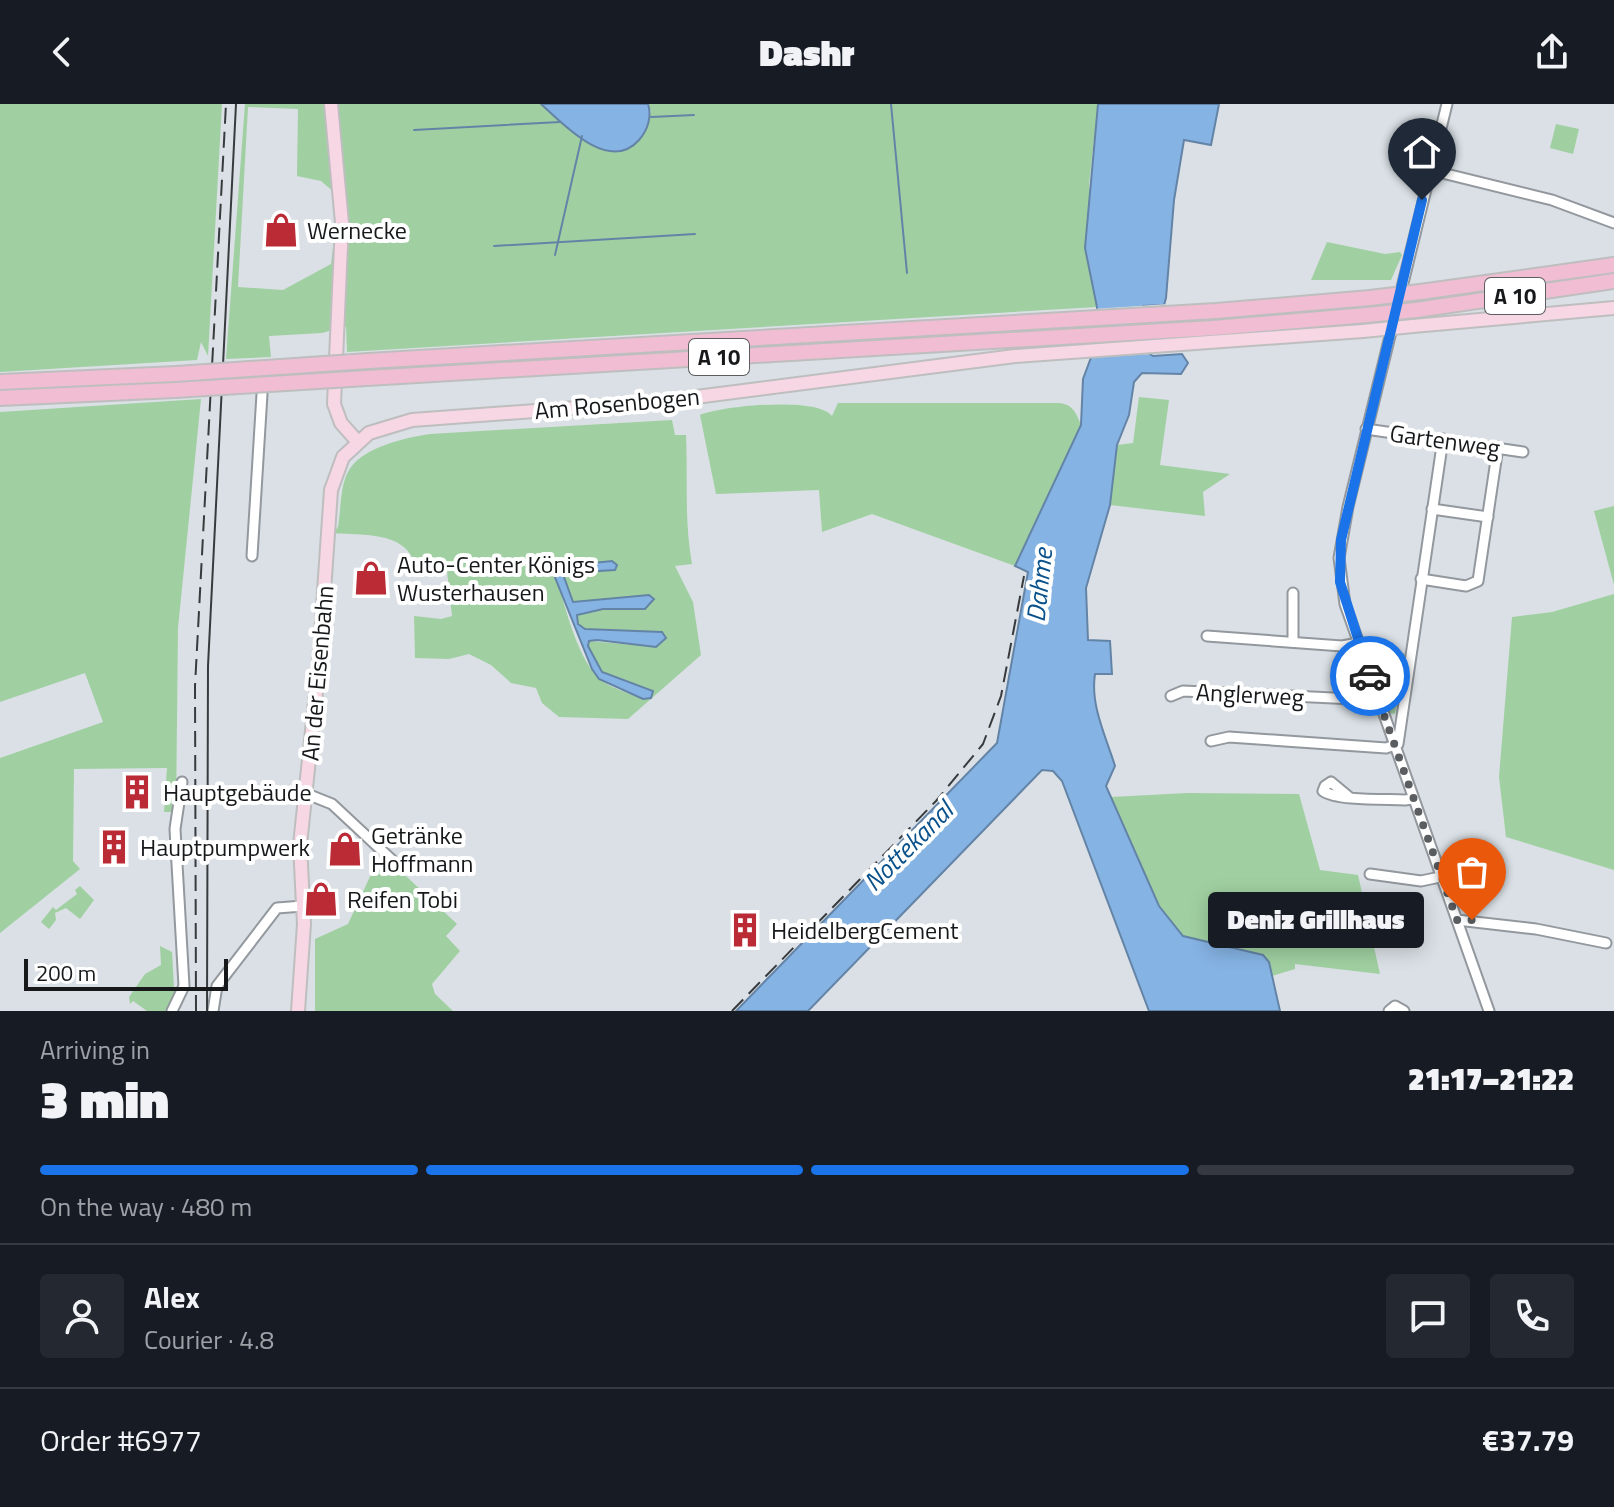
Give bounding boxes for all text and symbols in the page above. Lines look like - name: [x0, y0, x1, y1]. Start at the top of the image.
- text: Dashr: [759, 25, 855, 80]
- icon: back: [40, 30, 84, 74]
- icon: share: [1530, 30, 1574, 74]
- pin: [1388, 118, 1456, 200]
- icon: home: [1400, 130, 1444, 174]
- shop icon: Wernecke: [262, 211, 300, 249]
- place label: Wernecke: [307, 212, 407, 248]
- road number: A 10: [1485, 278, 1545, 314]
- road number: A 10: [689, 339, 749, 375]
- street label: Am Rosenbogen: [533, 378, 701, 428]
- street label: Gartenweg: [1388, 414, 1502, 466]
- water label: Dahme: [1016, 544, 1062, 624]
- place label: Auto-Center Königs Wusterhausen: [397, 546, 595, 610]
- shop icon: Auto-Center Königs Wusterhausen: [352, 559, 390, 597]
- street label: An der Eisenbahn: [291, 584, 343, 762]
- courier: [1330, 636, 1410, 716]
- icon: car: [1348, 654, 1392, 698]
- street label: Anglerweg: [1195, 673, 1305, 715]
- building icon: Hauptgebäude: [118, 773, 156, 811]
- place label: Hauptgebäude: [163, 774, 312, 810]
- water label: Nottekanal: [854, 790, 964, 900]
- place label: Getränke Hoffmann: [371, 817, 474, 881]
- building icon: Hauptpumpwerk: [95, 828, 133, 866]
- place label: Hauptpumpwerk: [140, 829, 311, 865]
- shop icon: Getränke Hoffmann: [326, 830, 364, 868]
- pin: [1438, 838, 1506, 920]
- icon: bag: [1450, 850, 1494, 894]
- shop icon: Reifen Tobi: [302, 880, 340, 918]
- place label: Reifen Tobi: [347, 881, 458, 917]
- callout: Deniz Grillhaus: [1208, 892, 1424, 948]
- text: Deniz Grillhaus: [1228, 900, 1404, 939]
- building icon: HeidelbergCement: [726, 911, 764, 949]
- place label: HeidelbergCement: [771, 912, 959, 948]
- scale bar: [24, 955, 228, 991]
- text: 200 m: [36, 956, 96, 990]
- text: Arriving in: [40, 1030, 150, 1069]
- text: 21:17–21:22: [1408, 1056, 1574, 1102]
- text: 3 min: [40, 1059, 169, 1138]
- text: On the way · 480 m: [40, 1187, 252, 1226]
- button: person: [40, 1274, 124, 1358]
- text: Alex: [144, 1274, 200, 1320]
- button: chat: [1386, 1274, 1470, 1358]
- button: phone: [1490, 1274, 1574, 1358]
- text: Courier · 4.8: [144, 1320, 274, 1359]
- text: Order #6977: [40, 1417, 202, 1463]
- text: €37.79: [1482, 1417, 1574, 1463]

